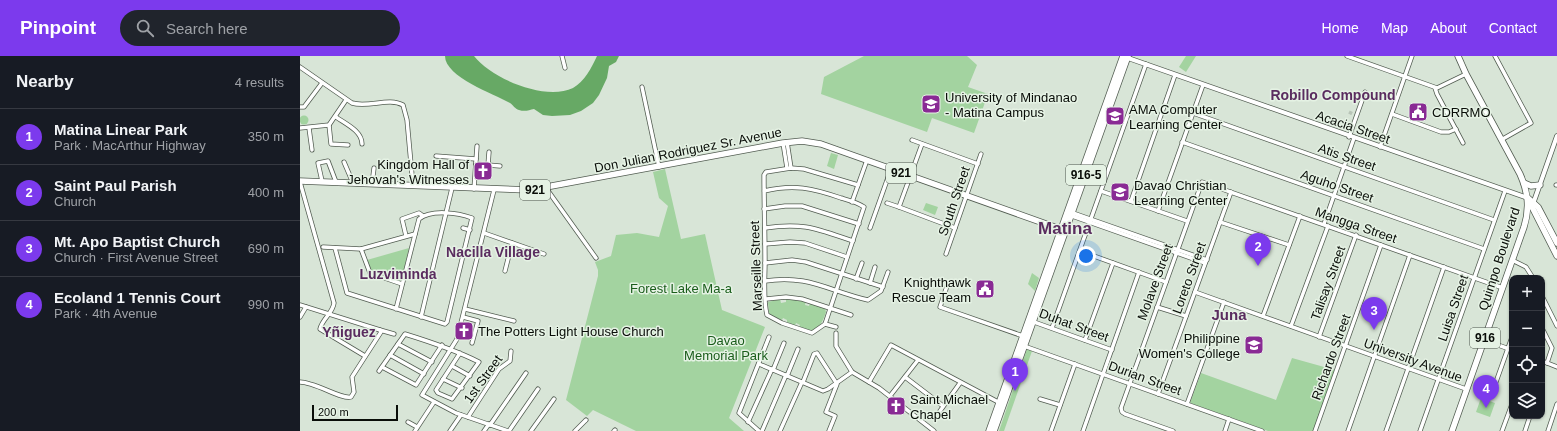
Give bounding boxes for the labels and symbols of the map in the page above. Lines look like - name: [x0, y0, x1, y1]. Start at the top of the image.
- district label: Robillo Compound: [1270, 87, 1396, 103]
- place label: University of Mindanao - Matina Campus: [945, 90, 1077, 120]
- school or university icon: University of Mindanao - Matina Campus: [920, 93, 942, 115]
- public building icon: CDRRMO: [1407, 101, 1429, 123]
- place label: AMA Computer Learning Center: [1129, 102, 1223, 132]
- school or university icon: AMA Computer Learning Center: [1104, 105, 1126, 127]
- place label: CDRRMO: [1432, 105, 1491, 120]
- street label: Acacia Street: [1314, 107, 1392, 147]
- street label: Don Julian Rodriguez Sr. Avenue: [593, 124, 783, 176]
- street label: Atis Street: [1316, 140, 1378, 174]
- place label: Kingdom Hall of Jehovah's Witnesses: [347, 157, 469, 187]
- church icon: Kingdom Hall of Jehovah's Witnesses: [472, 160, 494, 182]
- road number: 921: [886, 163, 916, 183]
- street label: South Street: [935, 164, 973, 238]
- road number: 916-5: [1066, 165, 1106, 185]
- street label: Aguho Street: [1299, 167, 1376, 206]
- place label: Davao Christian Learning Center: [1134, 178, 1228, 208]
- road number: 921: [520, 180, 550, 200]
- school or university icon: Davao Christian Learning Center: [1109, 181, 1131, 203]
- street label: Mangga Street: [1313, 204, 1399, 246]
- street label: Quimpo Boulevard: [1475, 205, 1523, 313]
- district label: Matina: [1038, 219, 1092, 238]
- street label: Marseille Street: [747, 220, 765, 311]
- pin: 2: [1245, 233, 1271, 266]
- street label: Loreto Street: [1169, 240, 1209, 316]
- street label: Molave Street: [1134, 241, 1176, 322]
- street label: Talisay Street: [1308, 243, 1349, 322]
- district label: Nacilla Village: [446, 244, 540, 260]
- your location: [1076, 246, 1096, 266]
- district label: Luzviminda: [359, 266, 437, 282]
- street label: Luisa Street: [1435, 272, 1472, 343]
- place label: Knighthawk Rescue Team: [892, 275, 971, 305]
- public building icon: Knighthawk Rescue Team: [974, 278, 996, 300]
- park label: Forest Lake Ma-a: [630, 281, 733, 296]
- pin: 3: [1361, 297, 1387, 330]
- street label: Duhat Street: [1037, 305, 1111, 345]
- district label: Juna: [1211, 306, 1247, 323]
- street label: Richardo Street: [1309, 312, 1354, 402]
- church icon: The Potters Light House Church: [453, 320, 475, 342]
- district label: Yñiguez: [322, 324, 376, 340]
- place label: The Potters Light House Church: [478, 324, 664, 339]
- road number: 916: [1470, 328, 1500, 348]
- place label: Philippine Women's College: [1139, 331, 1240, 361]
- park label: Davao Memorial Park: [684, 333, 768, 363]
- school or university icon: Philippine Women's College: [1243, 334, 1265, 356]
- street label: University Avenue: [1362, 335, 1464, 385]
- street label: 1st Street: [461, 352, 506, 406]
- pin: 1: [1002, 358, 1028, 391]
- street label: Durian Street: [1106, 358, 1184, 398]
- pin: 4: [1473, 375, 1499, 408]
- place label: Saint Michael Chapel: [910, 392, 988, 422]
- church icon: Saint Michael Chapel: [885, 395, 907, 417]
- scale bar: [312, 403, 398, 422]

